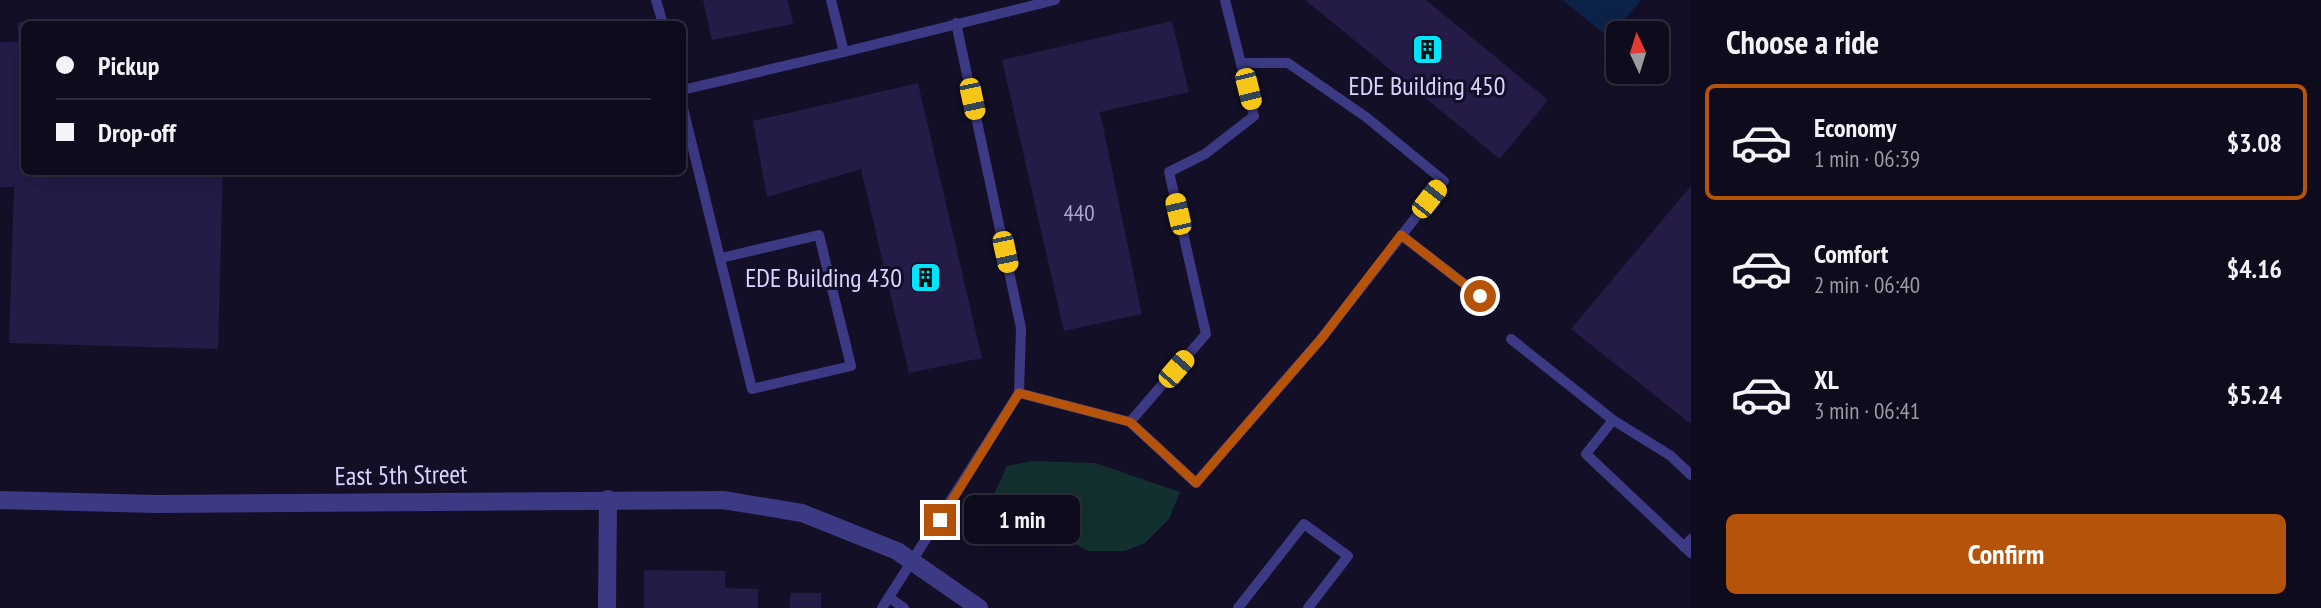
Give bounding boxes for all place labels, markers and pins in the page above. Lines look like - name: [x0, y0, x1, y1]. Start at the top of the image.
- building icon: EDE Building 450: [1410, 33, 1444, 67]
- place label: EDE Building 450: [1349, 69, 1505, 102]
- place label: EDE Building 430: [745, 261, 902, 294]
- building icon: EDE Building 430: [908, 261, 942, 295]

